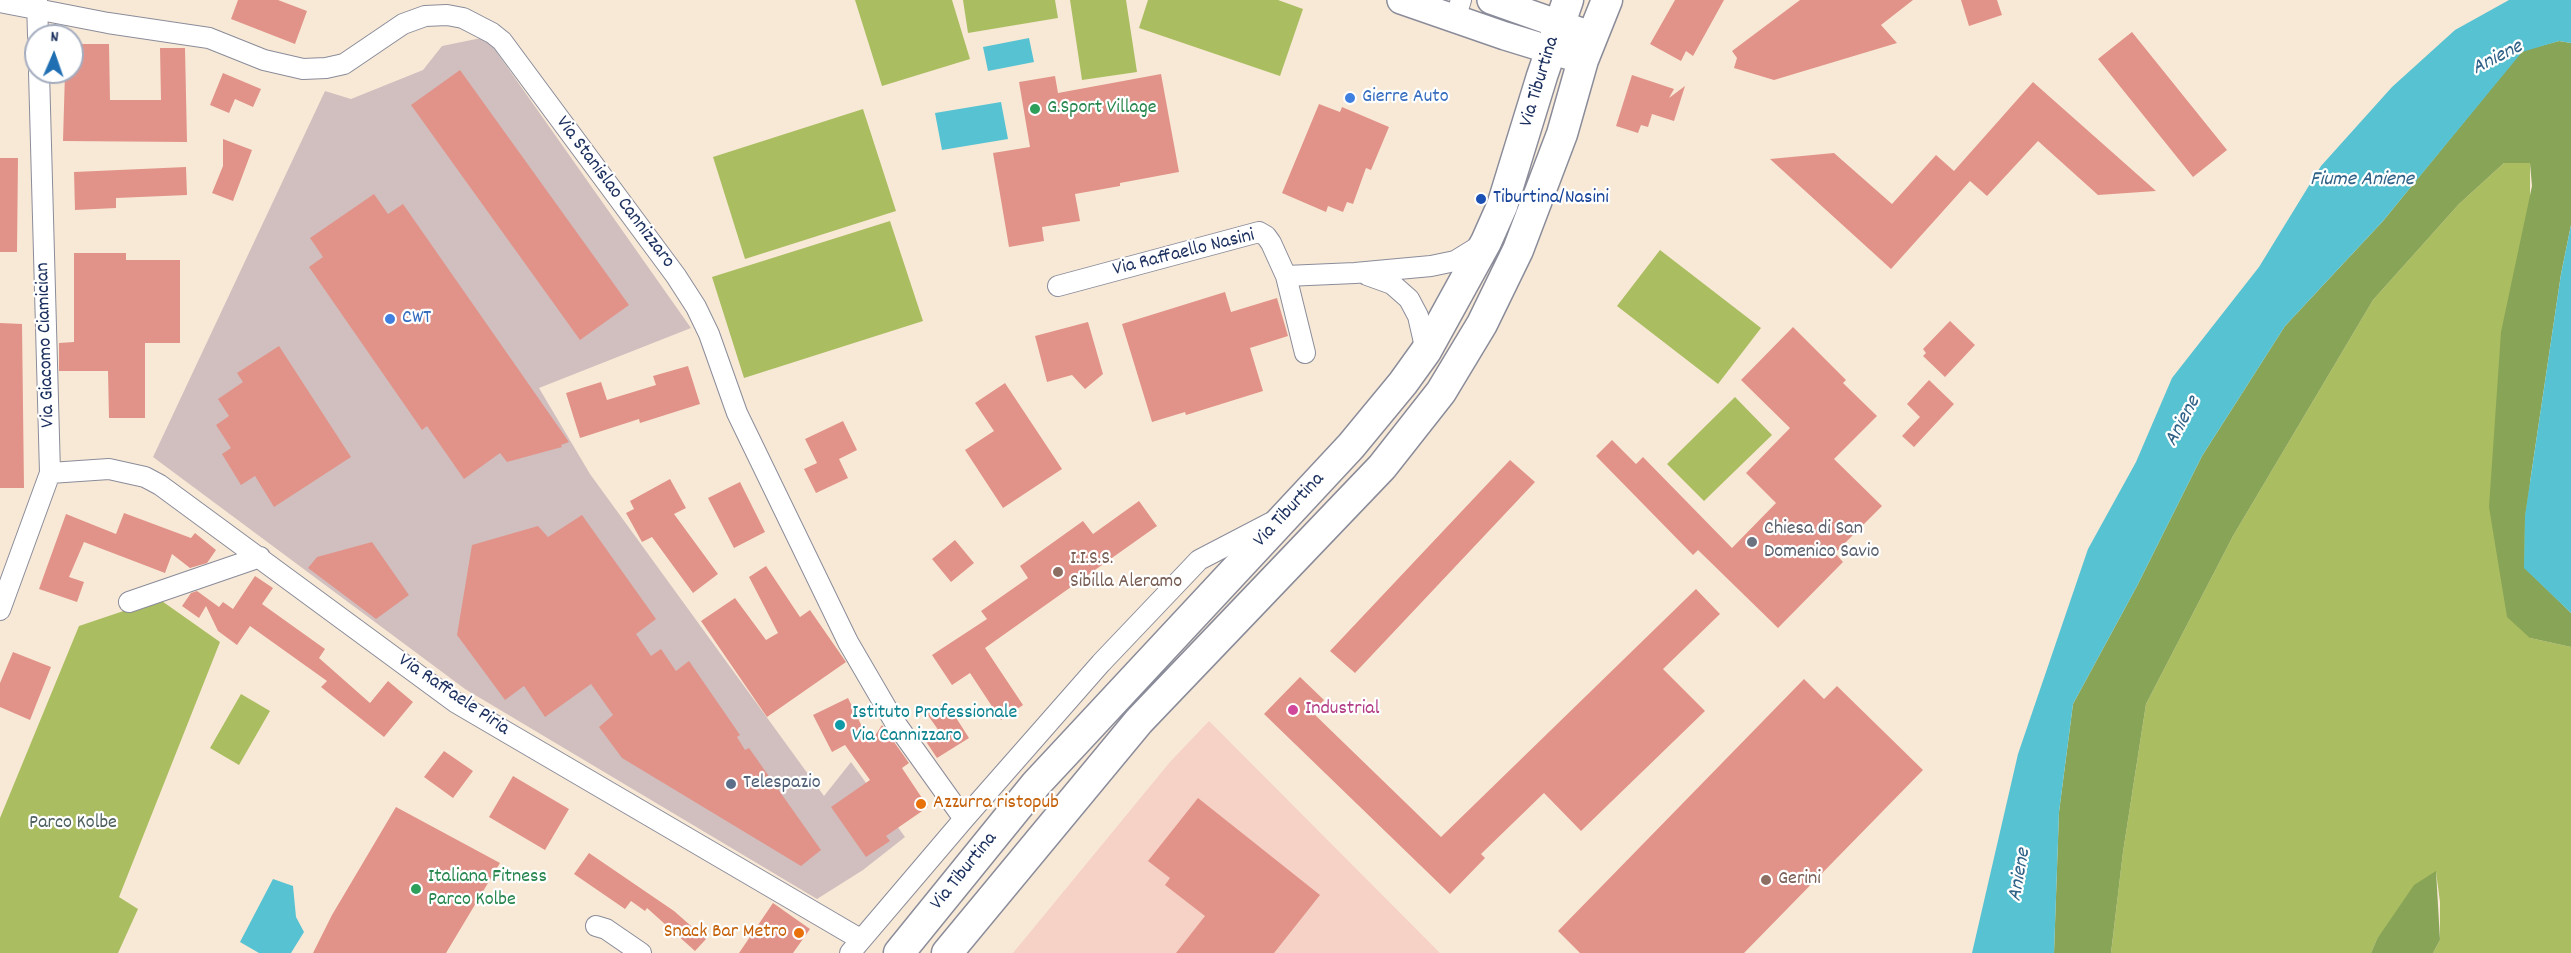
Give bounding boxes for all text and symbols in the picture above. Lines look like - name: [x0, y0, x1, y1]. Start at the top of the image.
- north arrow: [24, 24, 84, 84]
- text: N: [50, 26, 59, 49]
- street label: Via Tiburtina: [1516, 34, 1566, 130]
- water label: Aniene: [2469, 36, 2527, 82]
- place label: Gierre Auto: [1362, 86, 1449, 110]
- marker: Gierre Auto: [1343, 91, 1357, 105]
- place label: G.Sport Village: [1047, 97, 1156, 121]
- marker: G.Sport Village: [1028, 102, 1042, 116]
- street label: Via Stanislao Cannizzaro: [549, 112, 679, 274]
- water label: Fiume Aniene: [2310, 168, 2414, 194]
- place label: Tiburtina/Nasini: [1493, 187, 1609, 211]
- marker: Tiburtina/Nasini: [1474, 192, 1488, 206]
- street label: Via Raffaello Nasini: [1111, 225, 1257, 283]
- street label: Via Giacomo Ciamician: [32, 262, 62, 428]
- place label: CWT: [402, 307, 431, 331]
- marker: CWT: [383, 312, 397, 326]
- water label: Aniene: [2160, 393, 2208, 451]
- street label: Via Tiburtina: [1249, 469, 1331, 553]
- place label: Chiesa di San Domenico Savio: [1764, 518, 1879, 565]
- marker: Chiesa di San Domenico Savio: [1745, 535, 1759, 549]
- place label: I.I.S.S. Sibilla Aleramo: [1070, 548, 1182, 595]
- marker: I.I.S.S. Sibilla Aleramo: [1051, 565, 1065, 579]
- street label: Via Raffaele Piria: [393, 650, 513, 742]
- place label: Industrial: [1305, 698, 1379, 722]
- place label: Istituto Professionale Via Cannizzaro: [852, 702, 1017, 749]
- marker: Industrial: [1286, 703, 1300, 717]
- marker: Istituto Professionale Via Cannizzaro: [833, 718, 847, 732]
- place label: Telespazio: [743, 772, 821, 796]
- marker: Telespazio: [724, 777, 738, 791]
- place label: Azzurra ristopub: [933, 792, 1059, 816]
- marker: Azzurra ristopub: [914, 797, 928, 811]
- park label: Parco Kolbe: [29, 812, 117, 836]
- street label: Via Tiburtina: [926, 828, 1004, 916]
- water label: Aniene: [2004, 847, 2038, 903]
- place label: Italiana Fitness Parco Kolbe: [428, 866, 547, 913]
- place label: Gerini: [1778, 868, 1821, 892]
- marker: Gerini: [1759, 873, 1773, 887]
- marker: Italiana Fitness Parco Kolbe: [409, 882, 423, 896]
- place label: Snack Bar Metro: [664, 921, 787, 945]
- marker: Snack Bar Metro: [792, 926, 806, 940]

